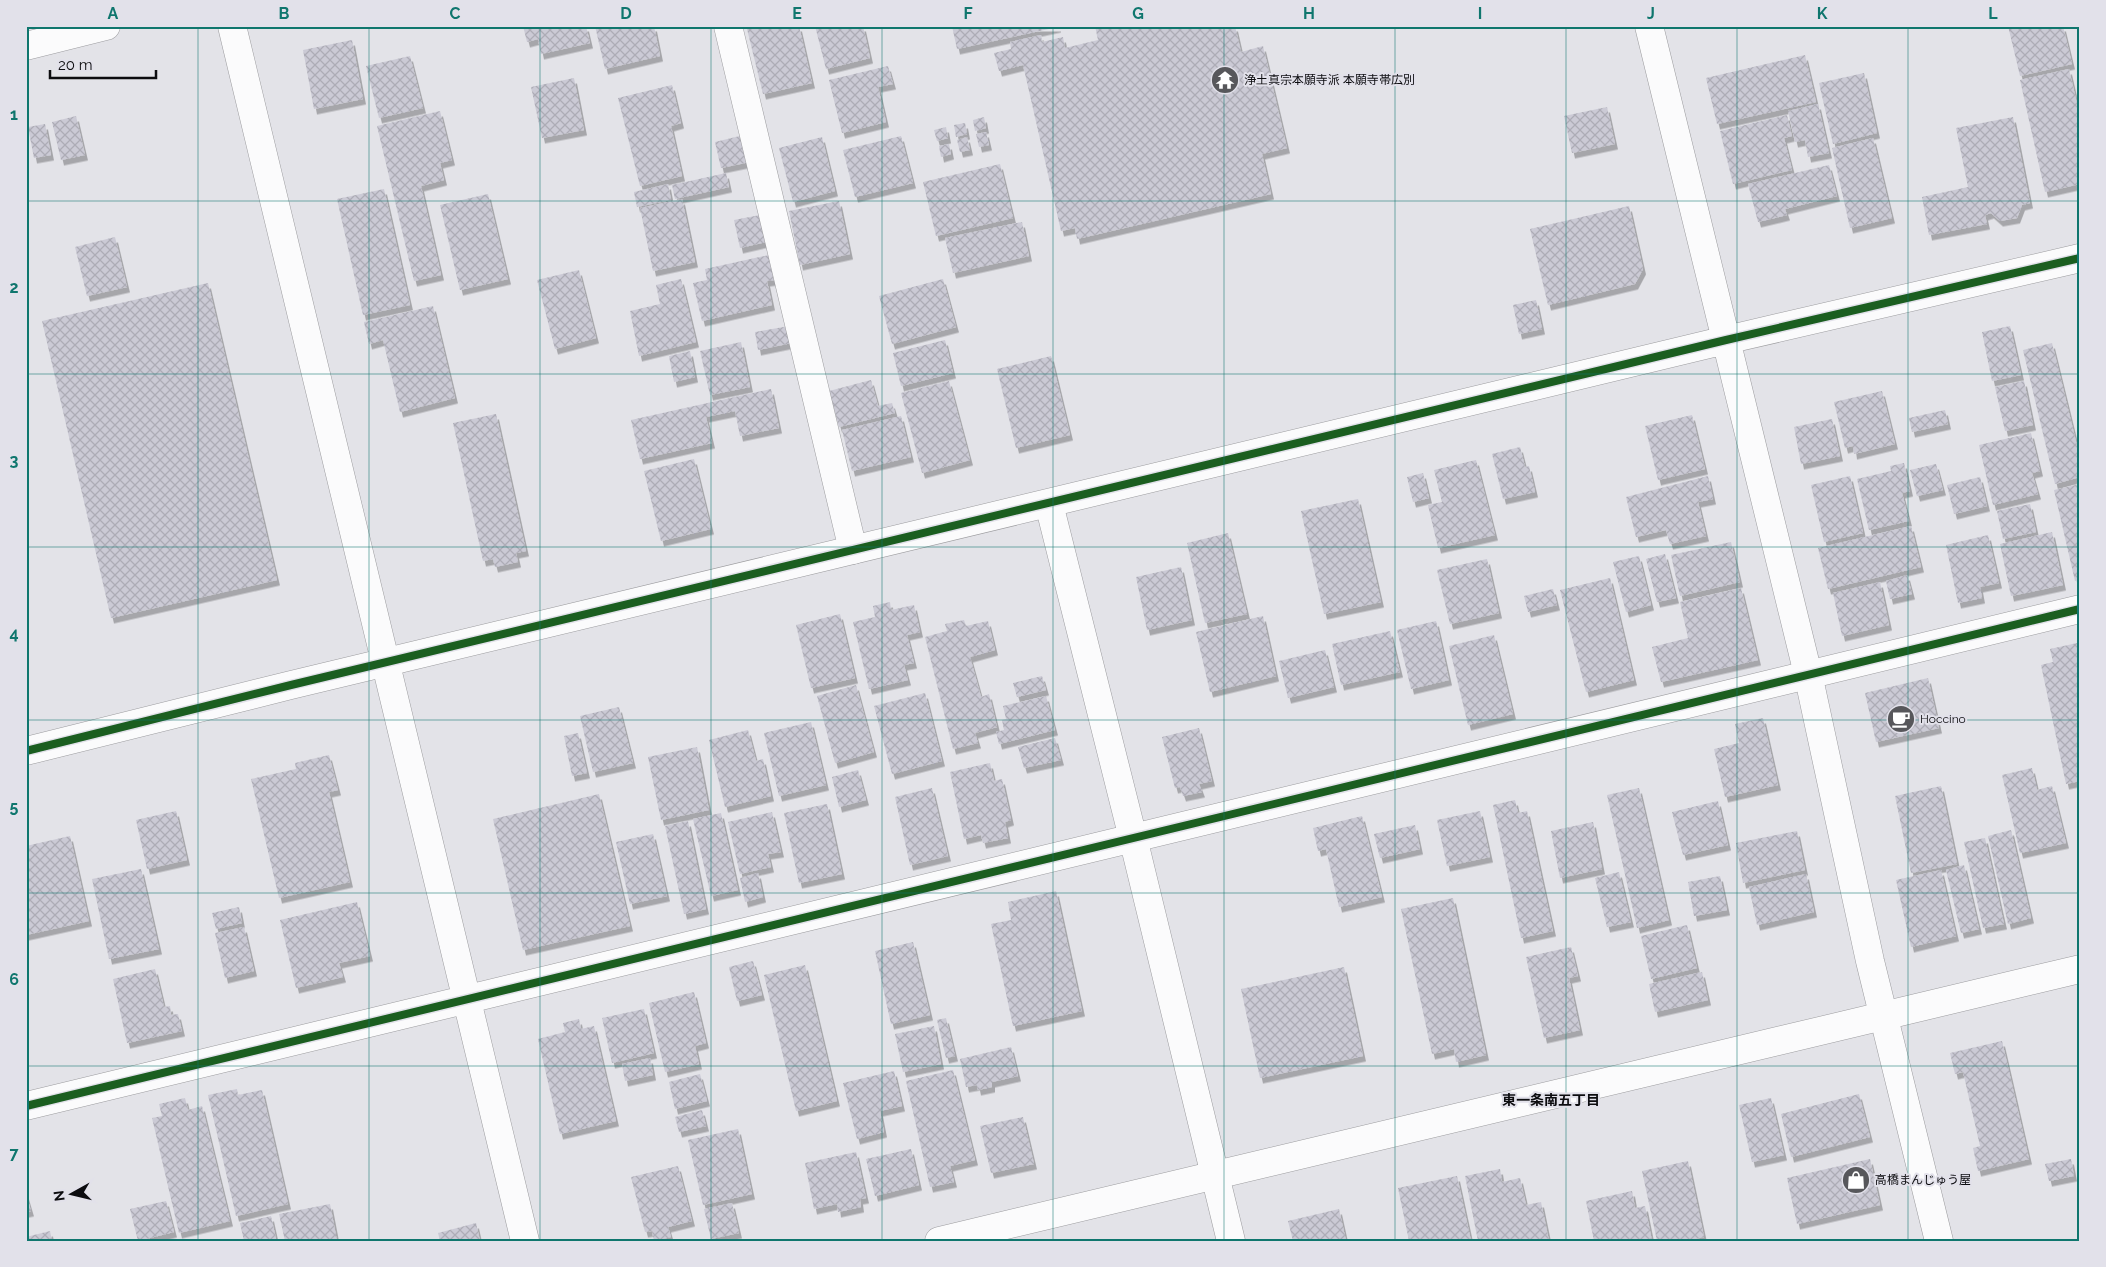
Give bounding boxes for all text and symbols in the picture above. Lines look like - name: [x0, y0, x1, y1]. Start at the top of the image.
- text: A: [108, 4, 119, 23]
- text: B: [279, 4, 290, 23]
- text: C: [450, 4, 461, 23]
- text: D: [620, 4, 632, 23]
- text: E: [792, 4, 802, 23]
- text: F: [963, 4, 973, 23]
- text: G: [1132, 4, 1144, 23]
- text: H: [1303, 4, 1315, 23]
- text: I: [1478, 4, 1482, 23]
- text: J: [1647, 4, 1655, 23]
- text: K: [1817, 4, 1828, 23]
- text: L: [1988, 4, 1998, 23]
- scale bar: [50, 48, 156, 80]
- text: 20 m: [58, 56, 93, 74]
- temple icon: 浄土真宗本願寺派 本願寺帯広別: [1210, 65, 1240, 95]
- place label: 浄土真宗本願寺派 本願寺帯広別: [1244, 73, 1415, 87]
- text: 1: [10, 105, 18, 124]
- text: 2: [9, 278, 19, 297]
- text: 3: [10, 451, 19, 470]
- text: 4: [9, 624, 19, 643]
- cafe icon: Hoccino: [1886, 704, 1916, 734]
- place label: Hoccino: [1920, 712, 1966, 726]
- text: 5: [10, 797, 19, 816]
- text: 6: [9, 970, 19, 989]
- district label: 東一条南五丁目: [1502, 1092, 1600, 1108]
- text: 7: [10, 1144, 19, 1163]
- shop icon: 高橋まんじゅう屋: [1841, 1165, 1871, 1195]
- north arrow: [48, 1170, 98, 1220]
- place label: 高橋まんじゅう屋: [1875, 1173, 1971, 1187]
- text: N: [50, 1189, 68, 1202]

